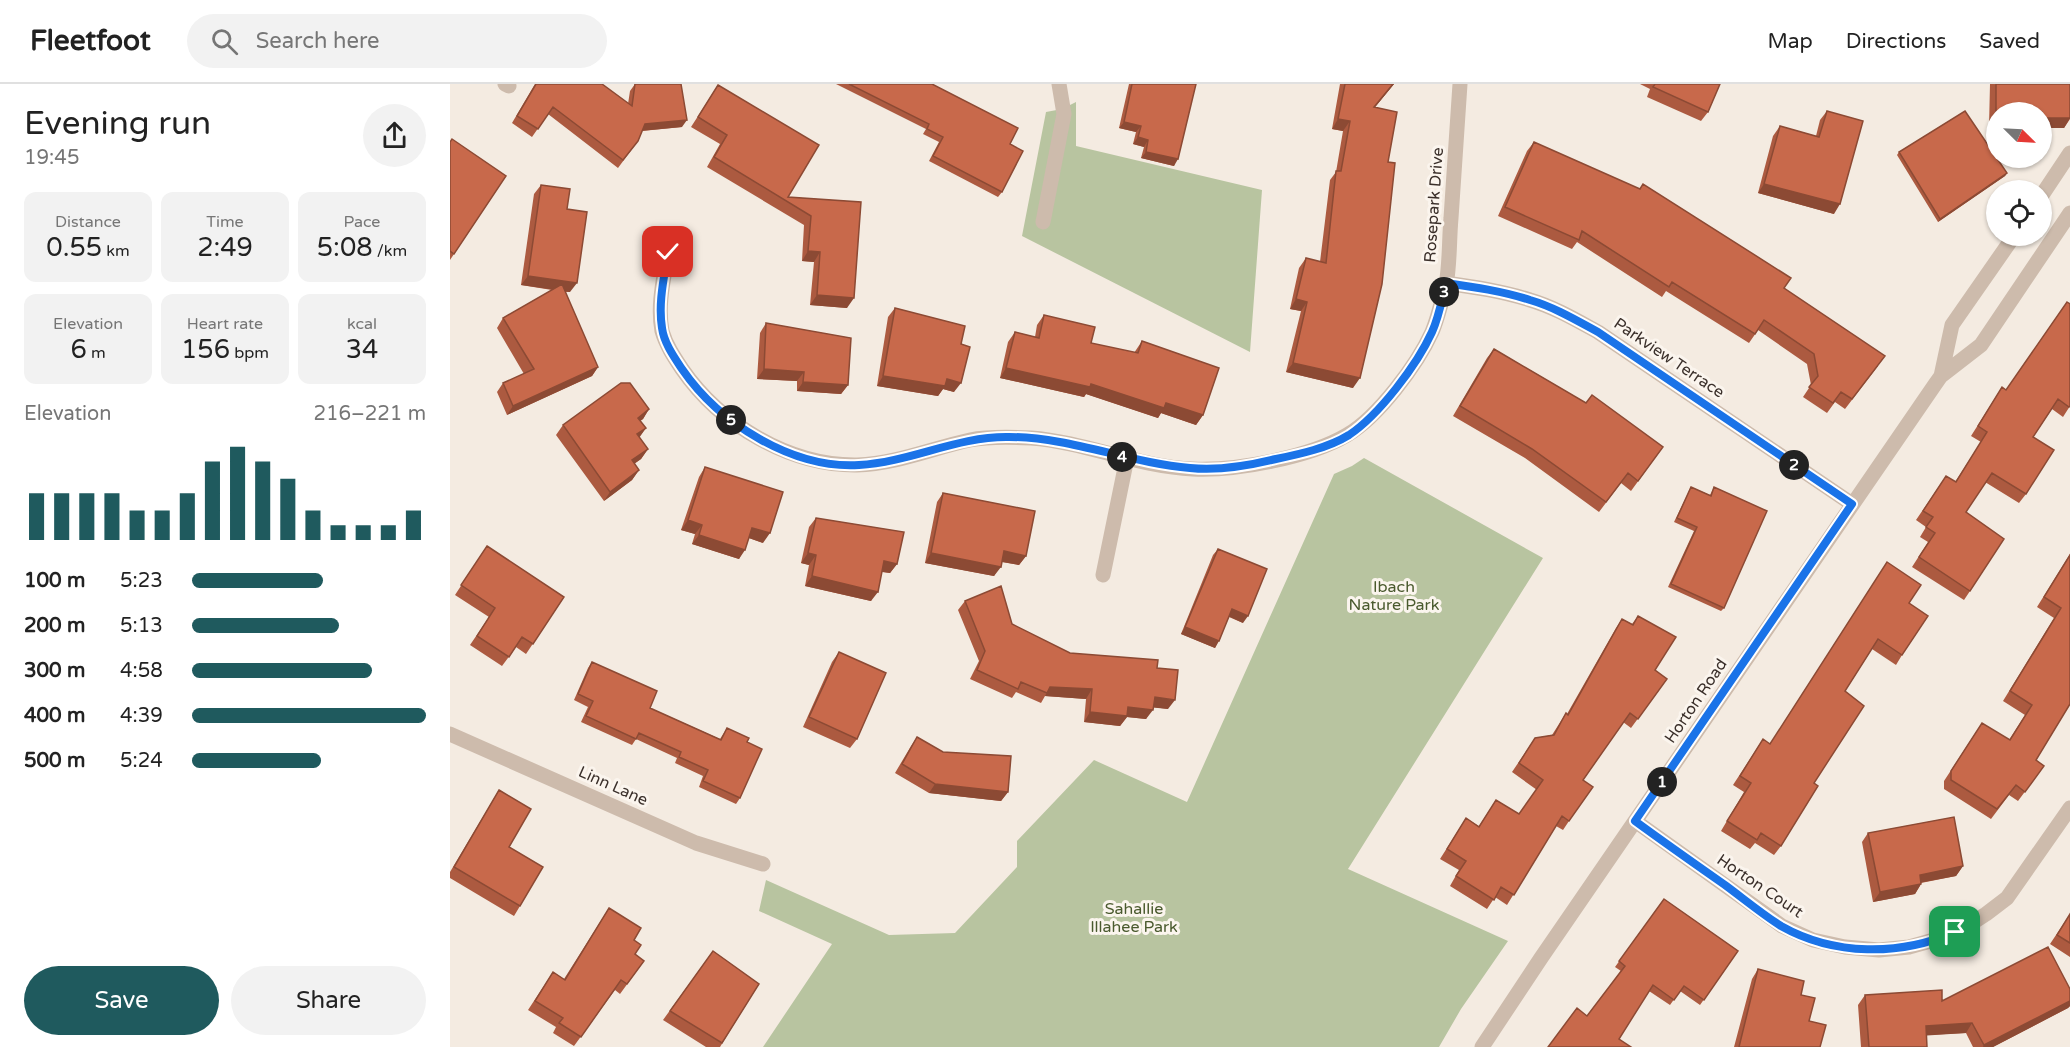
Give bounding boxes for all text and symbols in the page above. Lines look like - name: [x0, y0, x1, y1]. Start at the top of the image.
- search box: [187, 14, 607, 68]
- text: Fleetfoot: [30, 24, 151, 58]
- icon: search: [208, 25, 241, 58]
- text: Search here: [256, 28, 379, 54]
- text: Map: [1767, 29, 1813, 54]
- text: Directions: [1846, 29, 1946, 54]
- text: Saved: [1979, 29, 2040, 54]
- north arrow: [1986, 102, 2052, 168]
- map controls: [1986, 102, 2052, 246]
- text: Evening run: [24, 104, 211, 143]
- button: share: [363, 104, 426, 167]
- text: 19:45: [24, 146, 79, 170]
- street label: Rosepark Drive: [1420, 147, 1448, 263]
- button: locate: [1986, 180, 2052, 246]
- text: Distance: [55, 212, 121, 232]
- text: Time: [206, 212, 244, 232]
- text: Pace: [344, 212, 380, 232]
- pin: [642, 226, 693, 277]
- text: 0.55: [46, 232, 102, 263]
- text: 2:49: [197, 232, 253, 263]
- text: 5:08: [317, 232, 373, 263]
- icon: check: [651, 235, 684, 268]
- text: km: [102, 241, 130, 261]
- text: /km: [373, 241, 407, 261]
- pin: 3: [1429, 277, 1459, 307]
- text: 3: [1439, 282, 1449, 302]
- text: Elevation: [53, 314, 123, 334]
- text: Heart rate: [187, 314, 263, 334]
- text: kcal: [347, 314, 377, 334]
- street label: Parkview Terrace: [1610, 314, 1728, 402]
- text: 6: [70, 334, 87, 365]
- text: 156: [181, 334, 230, 365]
- text: 34: [346, 334, 378, 365]
- text: m: [87, 343, 106, 363]
- text: bpm: [230, 343, 269, 363]
- text: Elevation: [24, 402, 111, 426]
- text: 216–221 m: [313, 402, 426, 426]
- pin: 5: [716, 405, 746, 435]
- text: 5: [726, 410, 736, 430]
- pin: 4: [1107, 442, 1137, 472]
- text: 4: [1117, 447, 1127, 467]
- pin: 2: [1779, 450, 1809, 480]
- text: 2: [1789, 455, 1799, 475]
- text: 100 m: [24, 569, 85, 593]
- text: 5:23: [120, 569, 163, 593]
- park label: Ibach Nature Park: [1349, 577, 1440, 615]
- text: 200 m: [24, 614, 85, 638]
- text: 5:13: [120, 614, 163, 638]
- street label: Horton Road: [1660, 655, 1732, 747]
- text: 300 m: [24, 659, 85, 683]
- text: 4:58: [120, 659, 163, 683]
- text: 400 m: [24, 704, 85, 728]
- text: 4:39: [120, 704, 163, 728]
- text: 500 m: [24, 749, 85, 773]
- text: 5:24: [120, 749, 163, 773]
- street label: Linn Lane: [575, 762, 651, 810]
- pin: 1: [1647, 767, 1677, 797]
- text: 1: [1657, 772, 1667, 792]
- street label: Horton Court: [1713, 850, 1807, 922]
- park label: Sahallie Illahee Park: [1090, 899, 1178, 937]
- pin: [1929, 906, 1980, 957]
- icon: arrive: [1938, 915, 1971, 948]
- button: Save: [24, 966, 219, 1035]
- button: Share: [231, 966, 426, 1035]

